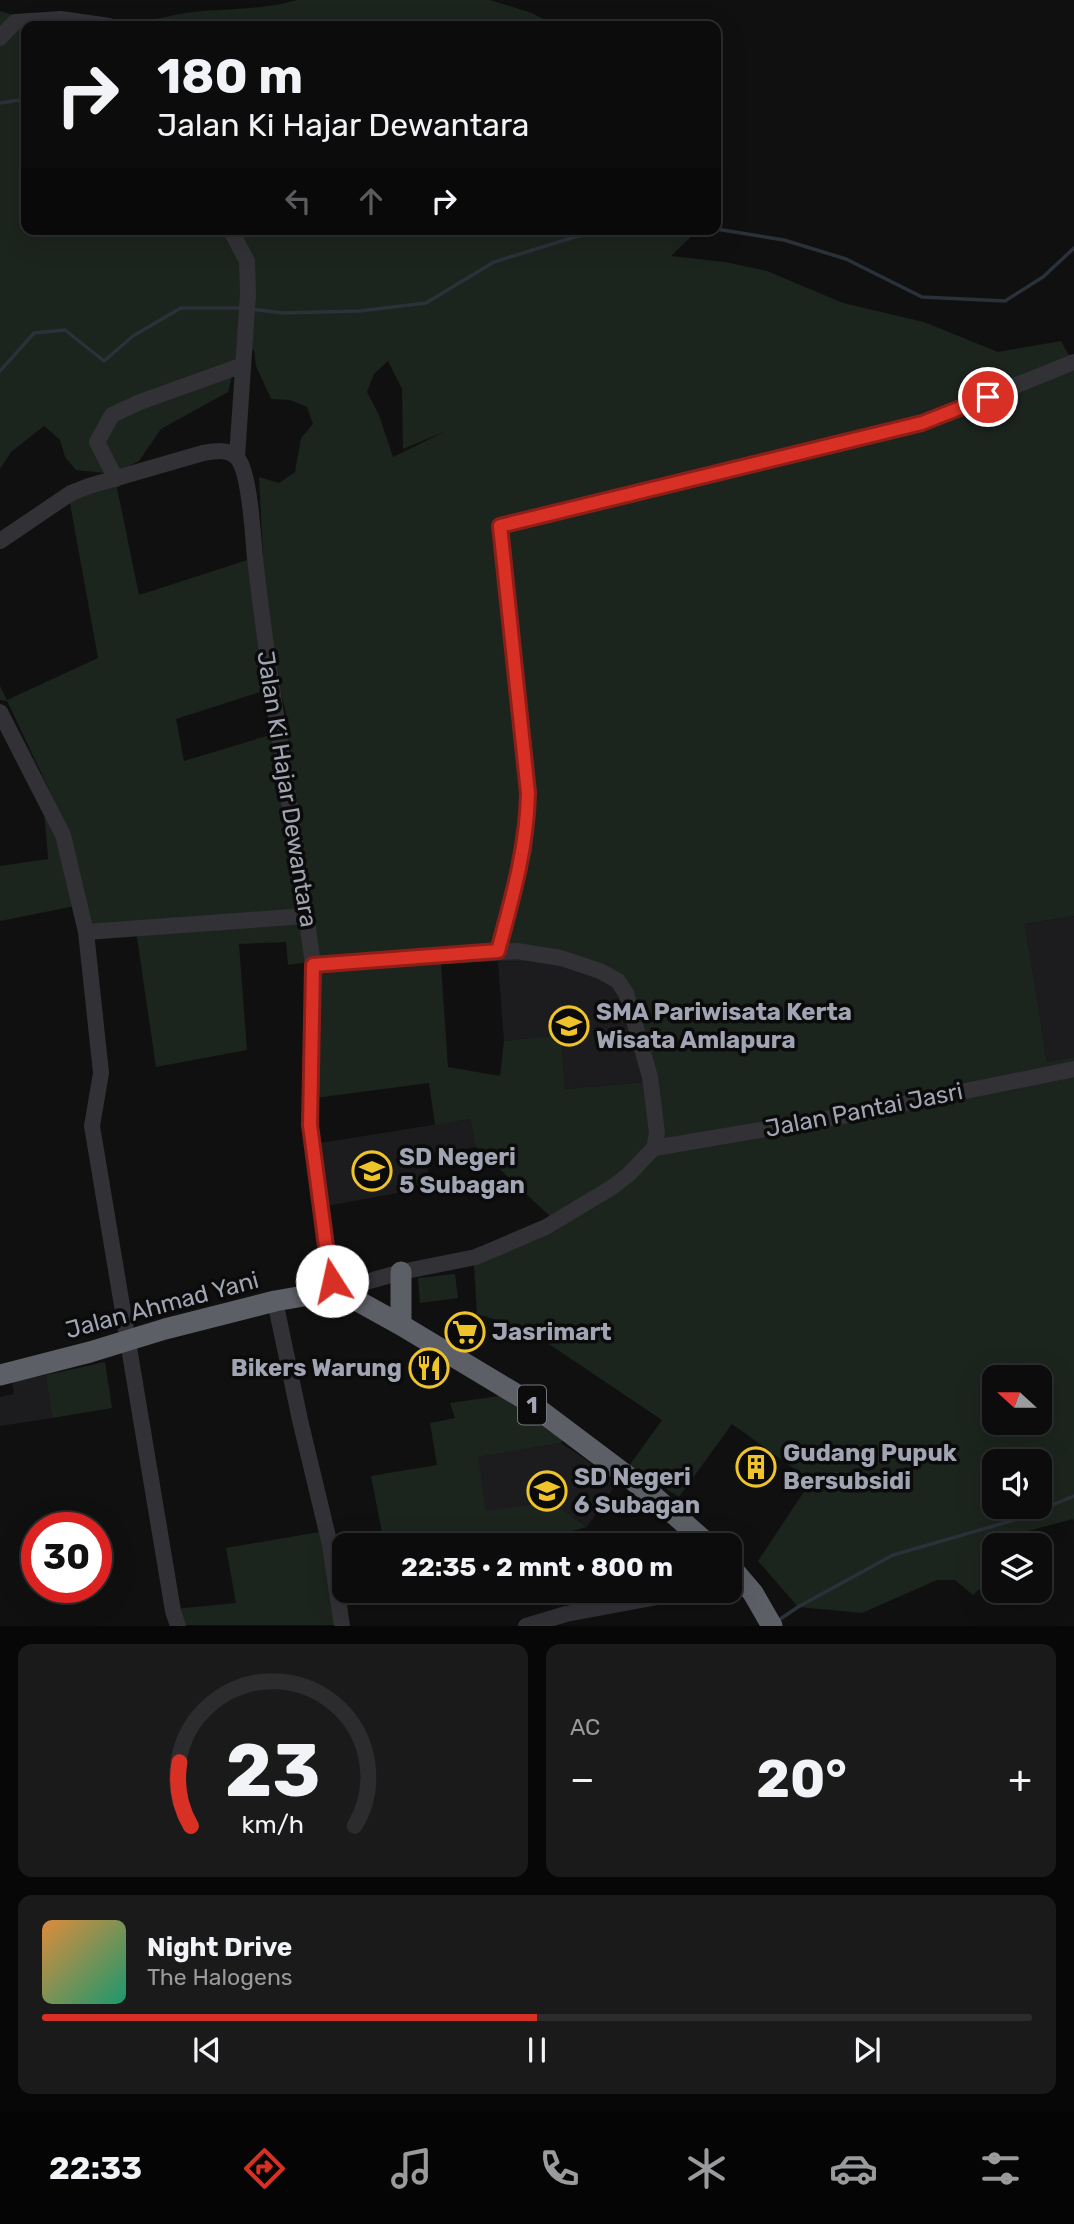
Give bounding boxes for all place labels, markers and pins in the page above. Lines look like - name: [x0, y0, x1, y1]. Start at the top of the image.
- pin: [958, 367, 1018, 427]
- place label: SMA Pariwisata Kerta Wisata Amlapura: [596, 998, 852, 1054]
- school or university icon: SMA Pariwisata Kerta Wisata Amlapura: [548, 1005, 590, 1047]
- place label: SD Negeri 5 Subagan: [399, 1143, 525, 1199]
- school or university icon: SD Negeri 5 Subagan: [351, 1150, 393, 1192]
- supermarket icon: Jasrimart: [444, 1311, 486, 1353]
- place label: Jasrimart: [492, 1318, 612, 1346]
- restaurant icon: Bikers Warung: [408, 1347, 450, 1389]
- place label: Bikers Warung: [231, 1354, 402, 1382]
- place label: Gudang Pupuk Bersubsidi: [783, 1439, 957, 1495]
- building icon: Gudang Pupuk Bersubsidi: [735, 1446, 777, 1488]
- place label: SD Negeri 6 Subagan: [574, 1463, 700, 1519]
- school or university icon: SD Negeri 6 Subagan: [526, 1470, 568, 1512]

